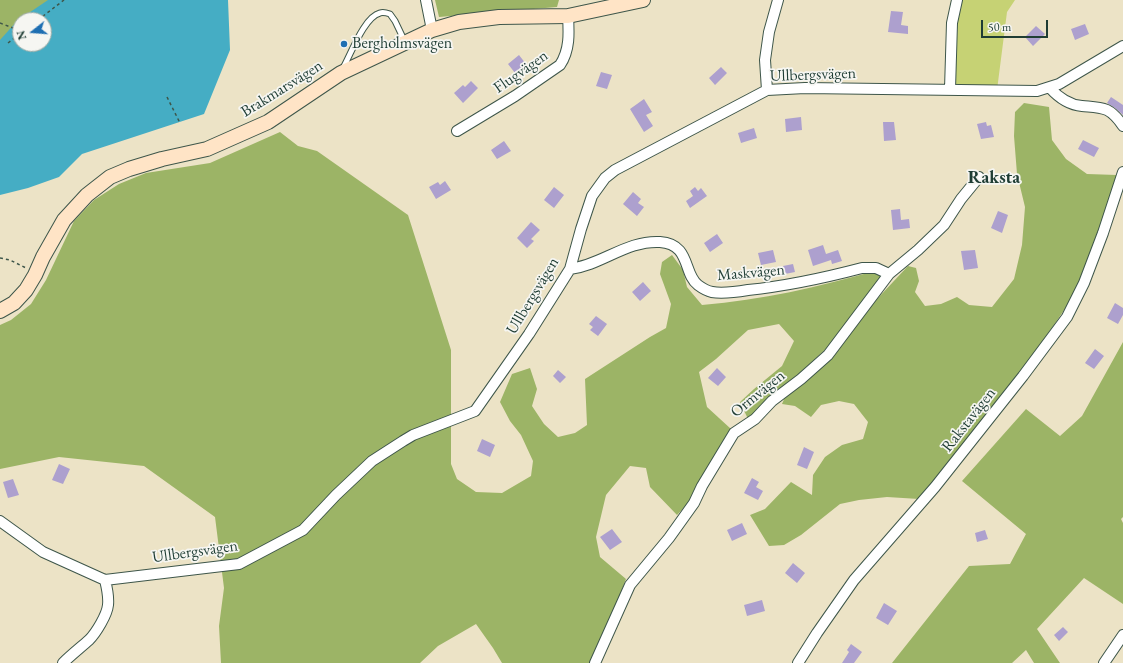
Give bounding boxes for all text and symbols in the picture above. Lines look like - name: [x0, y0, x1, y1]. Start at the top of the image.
- north arrow: [12, 12, 52, 52]
- scale bar: [983, 12, 1050, 38]
- text: 50 m: [988, 19, 1011, 35]
- text: N: [13, 29, 29, 42]
- place label: Bergholmsvägen: [352, 34, 452, 54]
- marker: Bergholmsvägen: [339, 39, 349, 49]
- street label: Flugvägen: [490, 46, 552, 98]
- street label: Brakmarsvägen: [238, 56, 326, 122]
- street label: Ullbergsvägen: [770, 64, 856, 86]
- district label: Raksta: [968, 167, 1020, 189]
- street label: Ullbergsvägen: [503, 254, 563, 338]
- street label: Maskvägen: [716, 260, 786, 286]
- street label: Ormvägen: [727, 366, 789, 422]
- street label: Rakstavägen: [938, 384, 1000, 456]
- street label: Ullbergsvägen: [151, 536, 239, 568]

